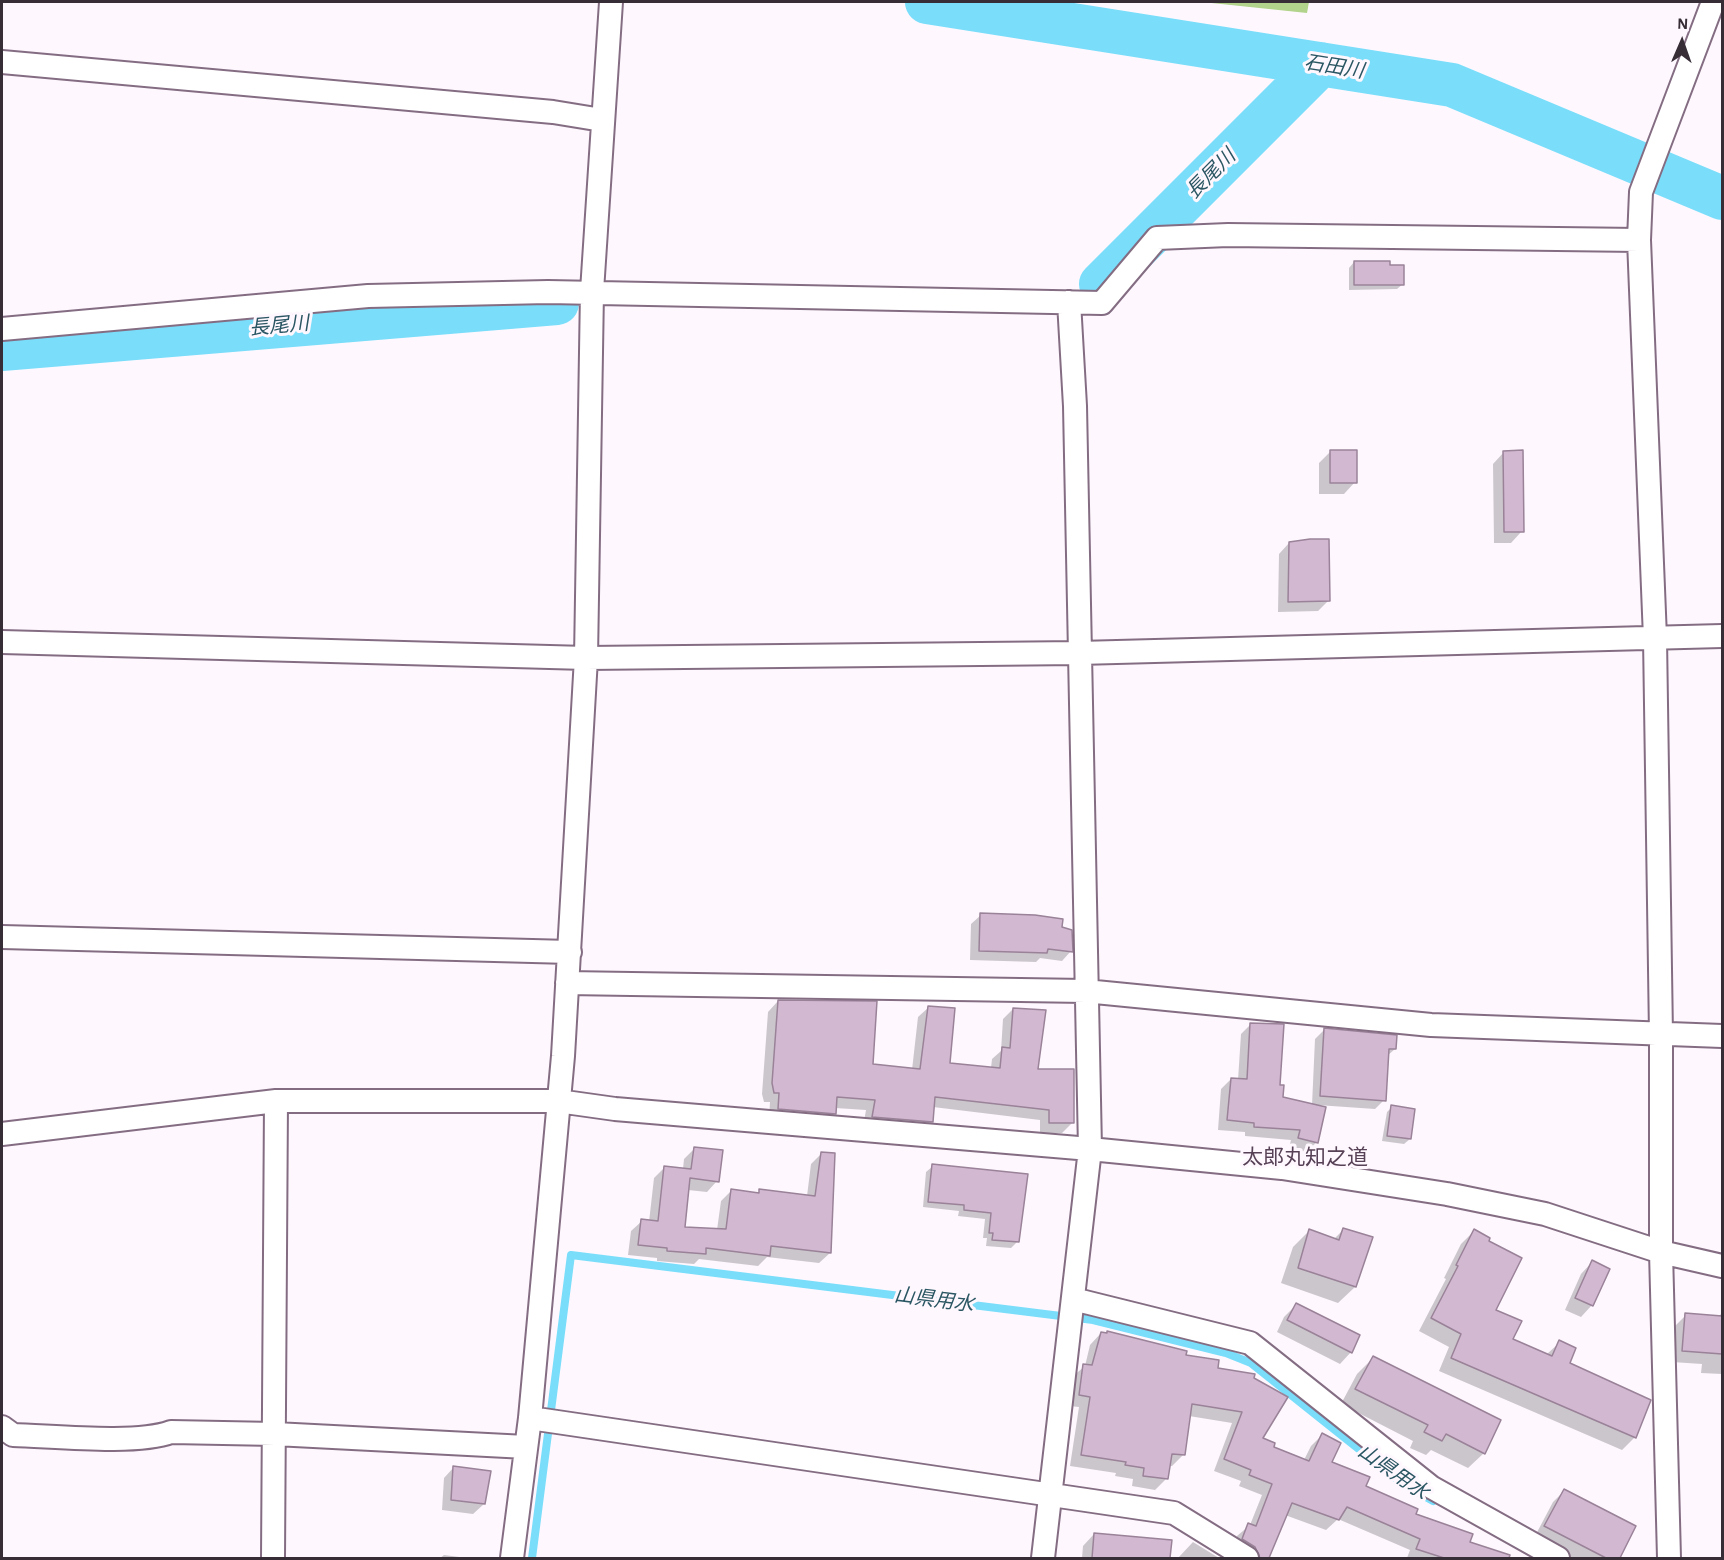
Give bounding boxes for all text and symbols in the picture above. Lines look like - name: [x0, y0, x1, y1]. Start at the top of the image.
- north arrow: [1652, 12, 1712, 72]
- text: N: [1677, 16, 1688, 32]
- water label: 石田川: [1302, 50, 1366, 84]
- water label: 長尾川: [1181, 144, 1241, 204]
- water label: 長尾川: [248, 311, 310, 341]
- district label: 太郎丸知之道: [1242, 1145, 1368, 1171]
- water label: 山県用水: [893, 1283, 975, 1317]
- water label: 山県用水: [1353, 1439, 1433, 1505]

